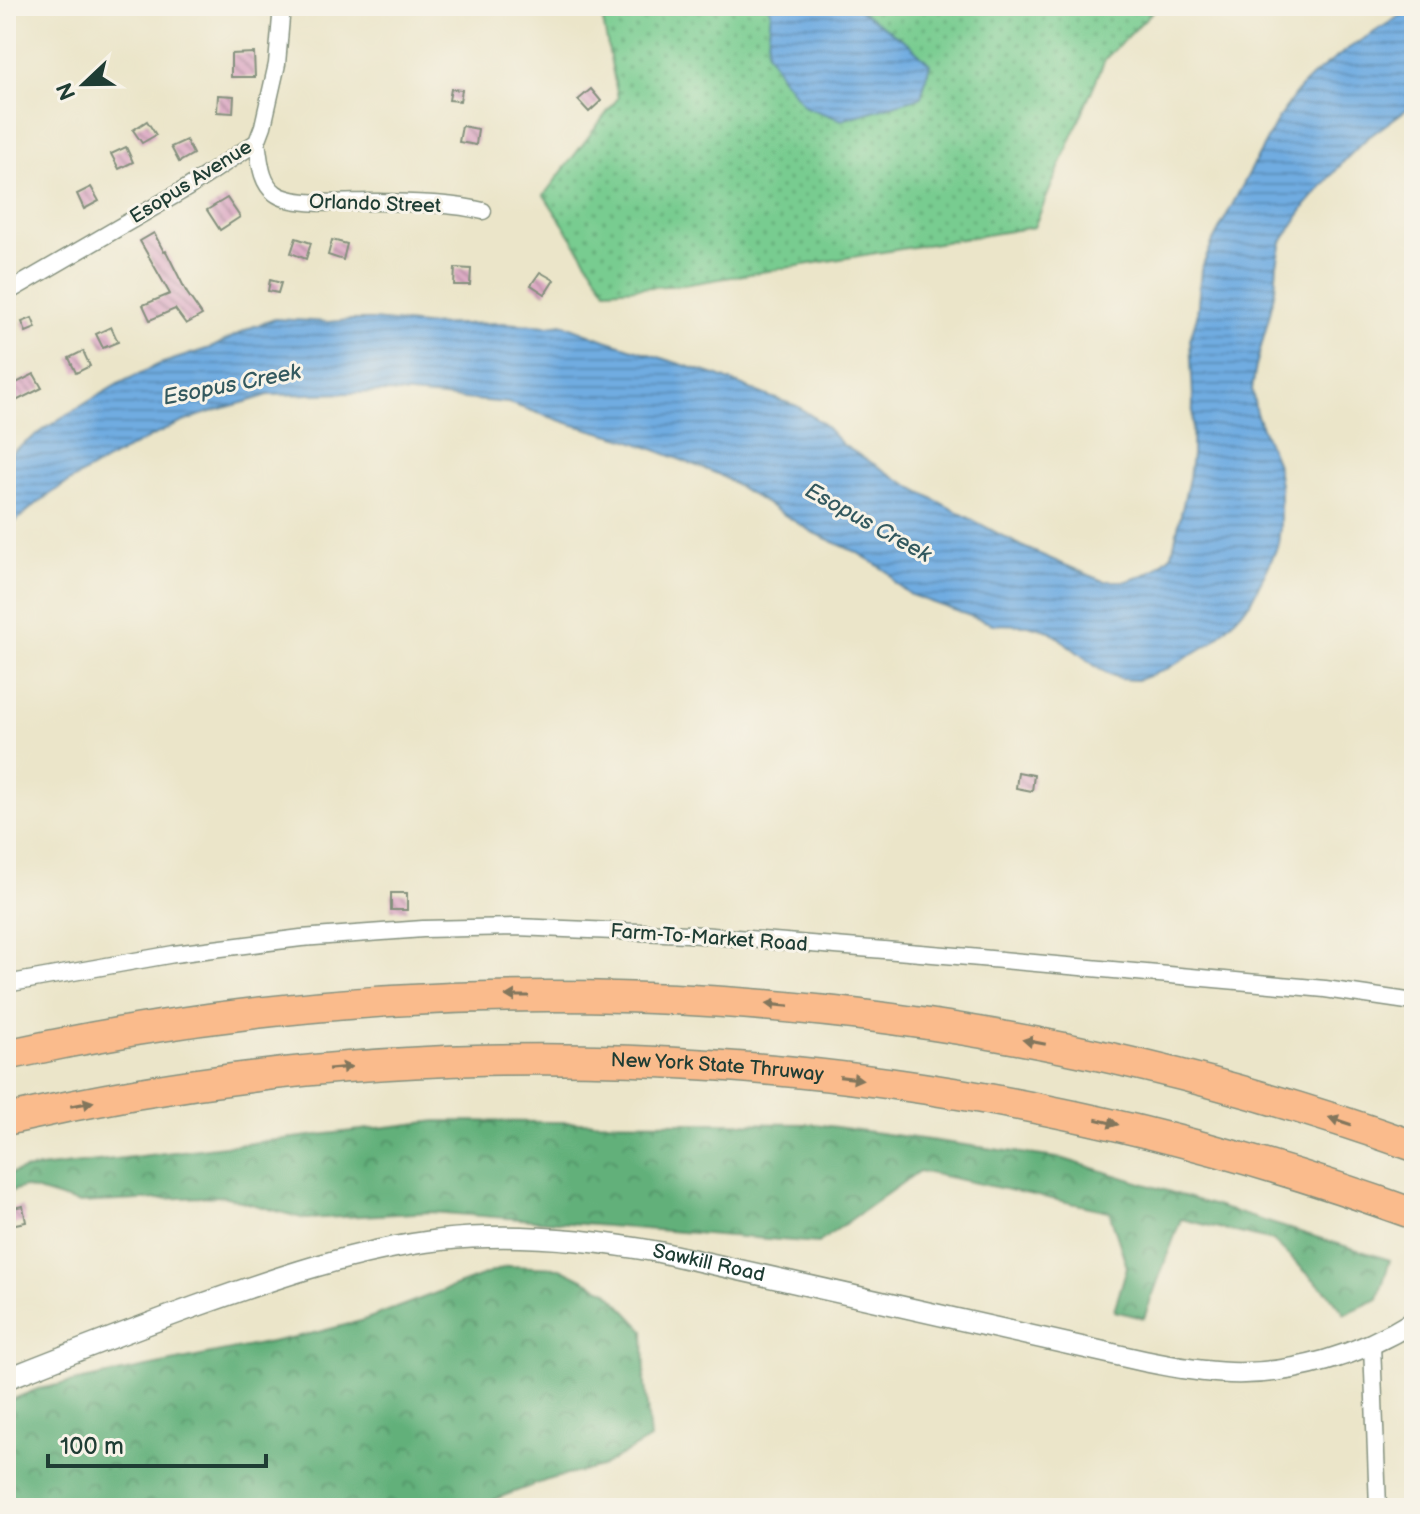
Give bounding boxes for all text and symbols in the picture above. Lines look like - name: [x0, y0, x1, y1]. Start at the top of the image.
- north arrow: [44, 44, 124, 124]
- text: N: [51, 78, 82, 104]
- street label: Esopus Avenue: [126, 135, 257, 229]
- street label: Orlando Street: [309, 190, 441, 218]
- water label: Esopus Creek: [161, 358, 304, 412]
- water label: Esopus Creek: [800, 477, 937, 569]
- street label: Farm-To-Market Road: [610, 919, 808, 957]
- one-way arrow: [504, 989, 529, 1002]
- one-way arrow: [764, 998, 789, 1011]
- one-way arrow: [1022, 1035, 1047, 1048]
- street label: New York State Thruway: [610, 1048, 825, 1087]
- one-way arrow: [328, 1061, 353, 1074]
- one-way arrow: [839, 1071, 864, 1084]
- one-way arrow: [70, 1097, 95, 1110]
- one-way arrow: [1328, 1114, 1352, 1126]
- one-way arrow: [1094, 1117, 1119, 1129]
- street label: Sawkill Road: [651, 1239, 767, 1287]
- scale bar: [48, 1418, 266, 1468]
- text: 100 m: [60, 1432, 124, 1461]

